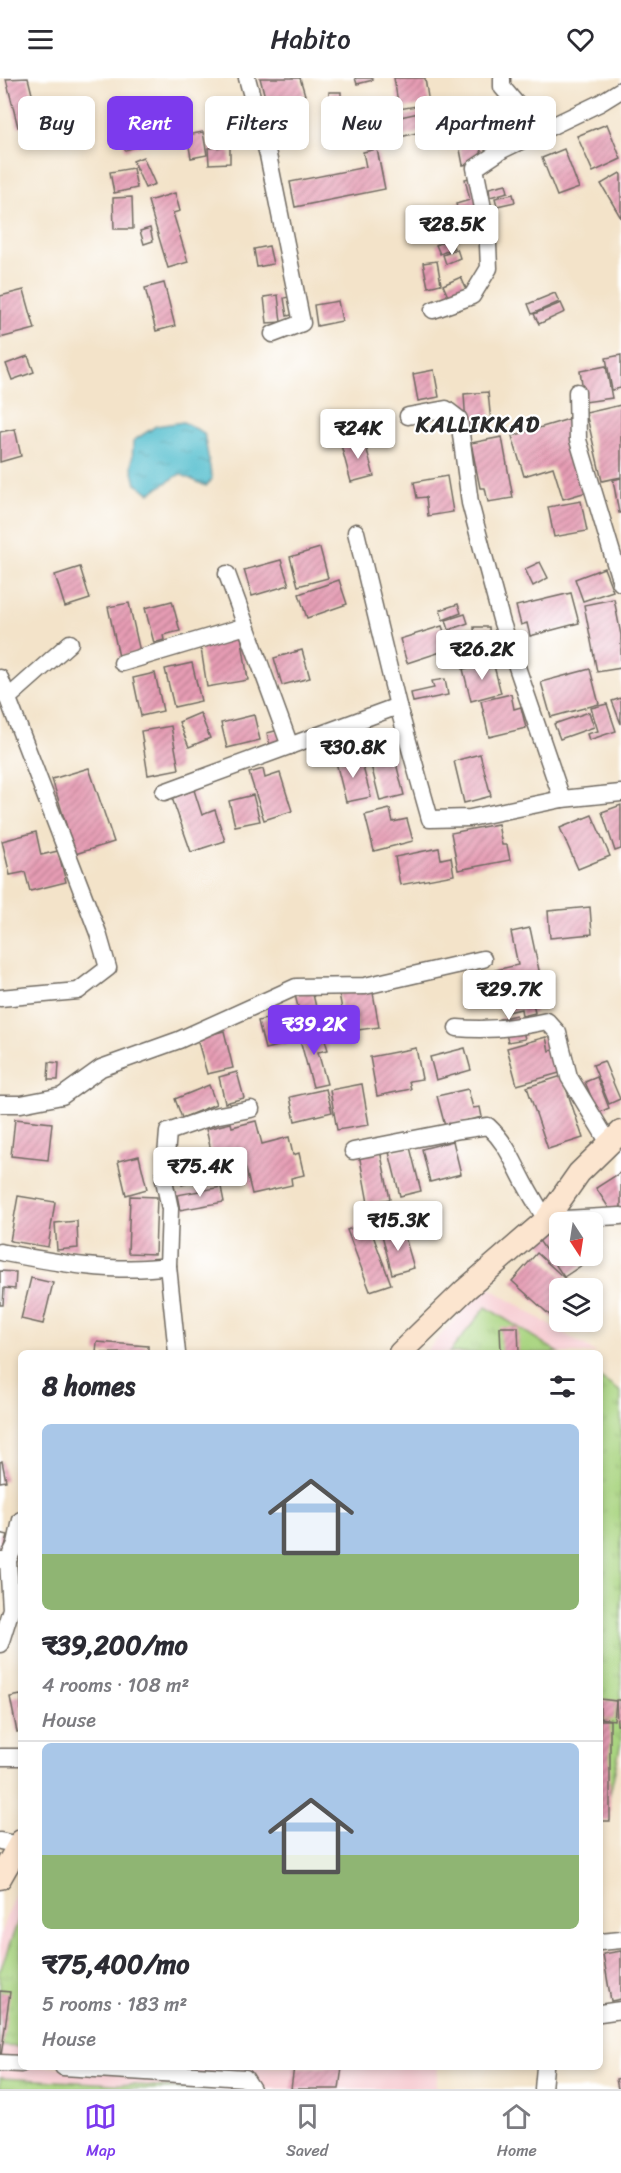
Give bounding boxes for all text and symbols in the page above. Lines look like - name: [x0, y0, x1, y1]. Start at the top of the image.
- text: Habito: [270, 15, 351, 63]
- icon: menu: [24, 23, 57, 56]
- icon: heart: [564, 23, 597, 56]
- chip: Buy: [18, 96, 95, 150]
- chip: Rent: [107, 96, 193, 150]
- chip: Filters: [205, 96, 309, 150]
- chip: New: [321, 96, 403, 150]
- chip: Apartment: [415, 96, 556, 150]
- pin: ₹28.5K: [403, 205, 501, 256]
- text: ₹28.5K: [419, 207, 485, 242]
- district label: KALLIKKAD: [415, 405, 540, 444]
- pin: ₹24K: [322, 409, 394, 460]
- text: ₹24K: [334, 411, 382, 446]
- pin: ₹26.2K: [433, 630, 531, 681]
- text: ₹26.2K: [450, 632, 514, 667]
- pin: ₹30.8K: [304, 728, 402, 779]
- text: ₹30.8K: [320, 730, 386, 765]
- pin: ₹29.7K: [460, 970, 558, 1021]
- text: ₹29.7K: [477, 972, 541, 1007]
- pin: ₹39.2K: [265, 1005, 363, 1056]
- text: ₹39.2K: [282, 1007, 346, 1042]
- pin: ₹75.4K: [151, 1147, 249, 1198]
- text: ₹75.4K: [167, 1149, 233, 1184]
- pin: ₹15.3K: [349, 1201, 447, 1252]
- text: ₹15.3K: [367, 1203, 429, 1238]
- north arrow: [549, 1212, 603, 1266]
- map controls: [549, 1212, 603, 1332]
- button: layers: [549, 1278, 603, 1332]
- text: 8 homes: [42, 1363, 135, 1409]
- icon: filters: [546, 1370, 579, 1403]
- icon: home: [257, 1463, 365, 1571]
- text: ₹39,200/mo: [42, 1622, 188, 1668]
- text: 4 rooms · 108 m²: [42, 1668, 189, 1703]
- text: House: [42, 1703, 96, 1738]
- icon: home: [257, 1782, 365, 1890]
- text: ₹75,400/mo: [42, 1941, 189, 1987]
- text: 5 rooms · 183 m²: [42, 1987, 187, 2022]
- text: House: [42, 2022, 96, 2057]
- tab: Map: [84, 2100, 117, 2165]
- tab: Saved: [286, 2100, 328, 2165]
- tab: Home: [497, 2100, 537, 2165]

